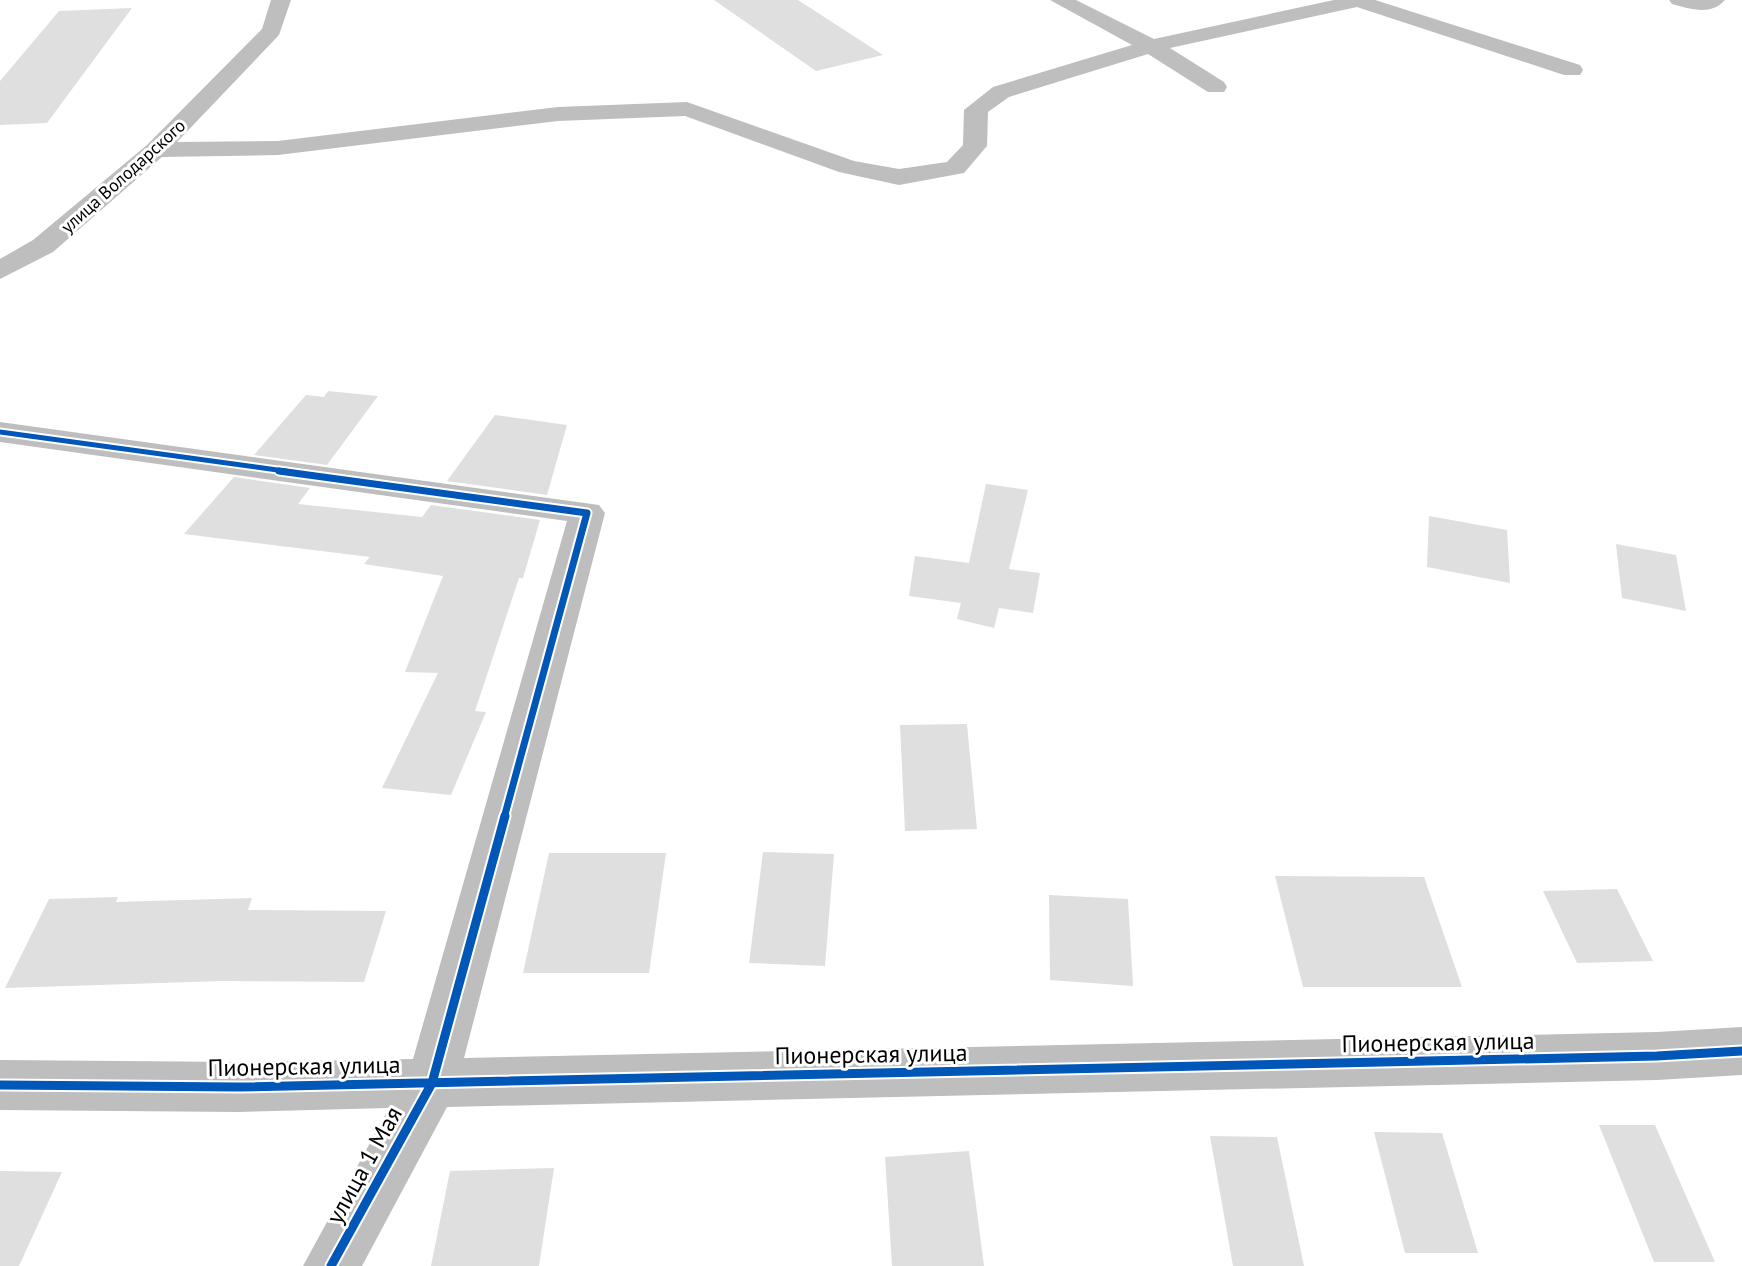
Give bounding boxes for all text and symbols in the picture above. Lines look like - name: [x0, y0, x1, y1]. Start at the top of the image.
- street label: улица Володарского: [56, 114, 190, 238]
- street label: Пионерская улица: [1341, 1025, 1535, 1059]
- street label: Пионерская улица: [774, 1037, 968, 1071]
- street label: Пионерская улица: [207, 1049, 401, 1083]
- street label: улица 1 Мая: [319, 1101, 409, 1229]

